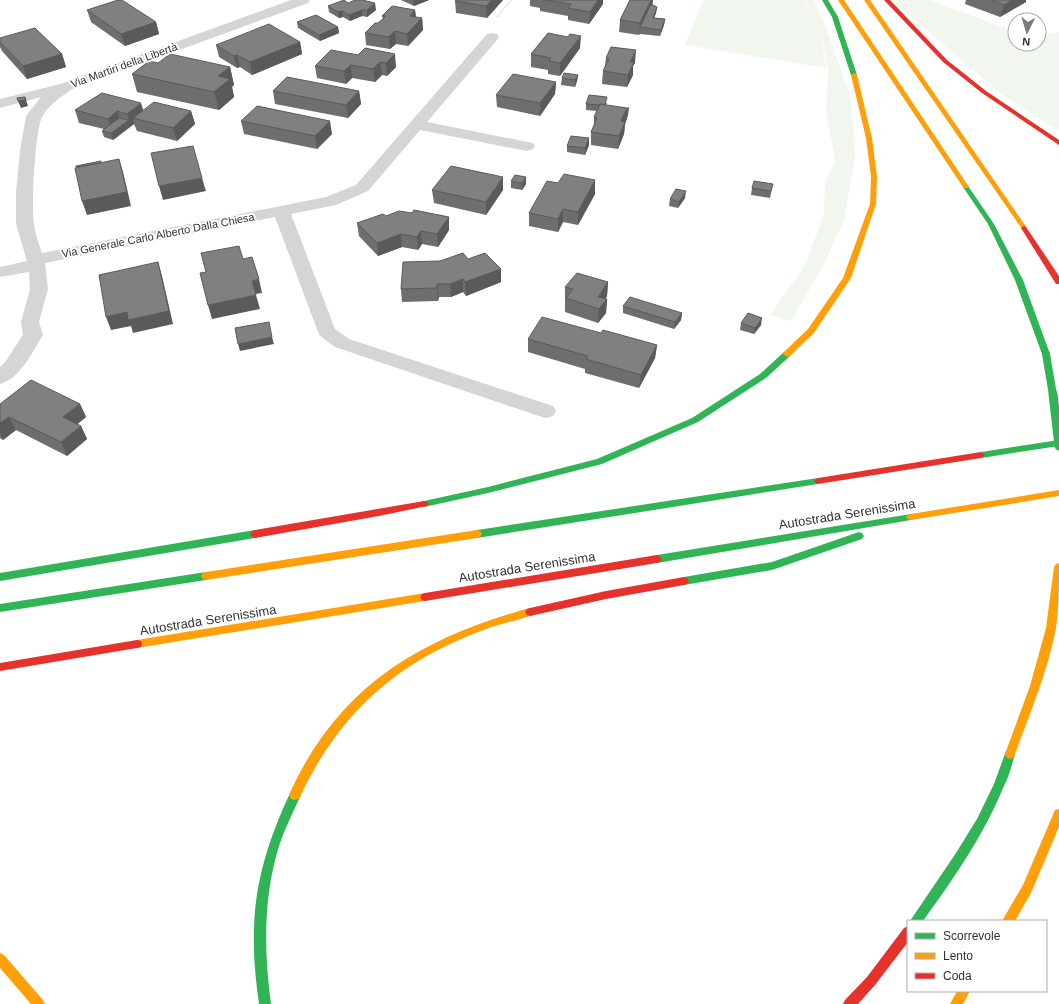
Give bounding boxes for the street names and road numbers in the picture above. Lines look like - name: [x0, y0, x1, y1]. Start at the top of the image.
- street label: Via Martiri della Libertà: [69, 40, 180, 90]
- street label: Via Generale Carlo Alberto Dalla Chiesa: [61, 210, 256, 260]
- street label: Autostrada Serenissima: [778, 496, 917, 532]
- street label: Autostrada Serenissima: [458, 549, 597, 585]
- street label: Autostrada Serenissima: [139, 602, 278, 638]

